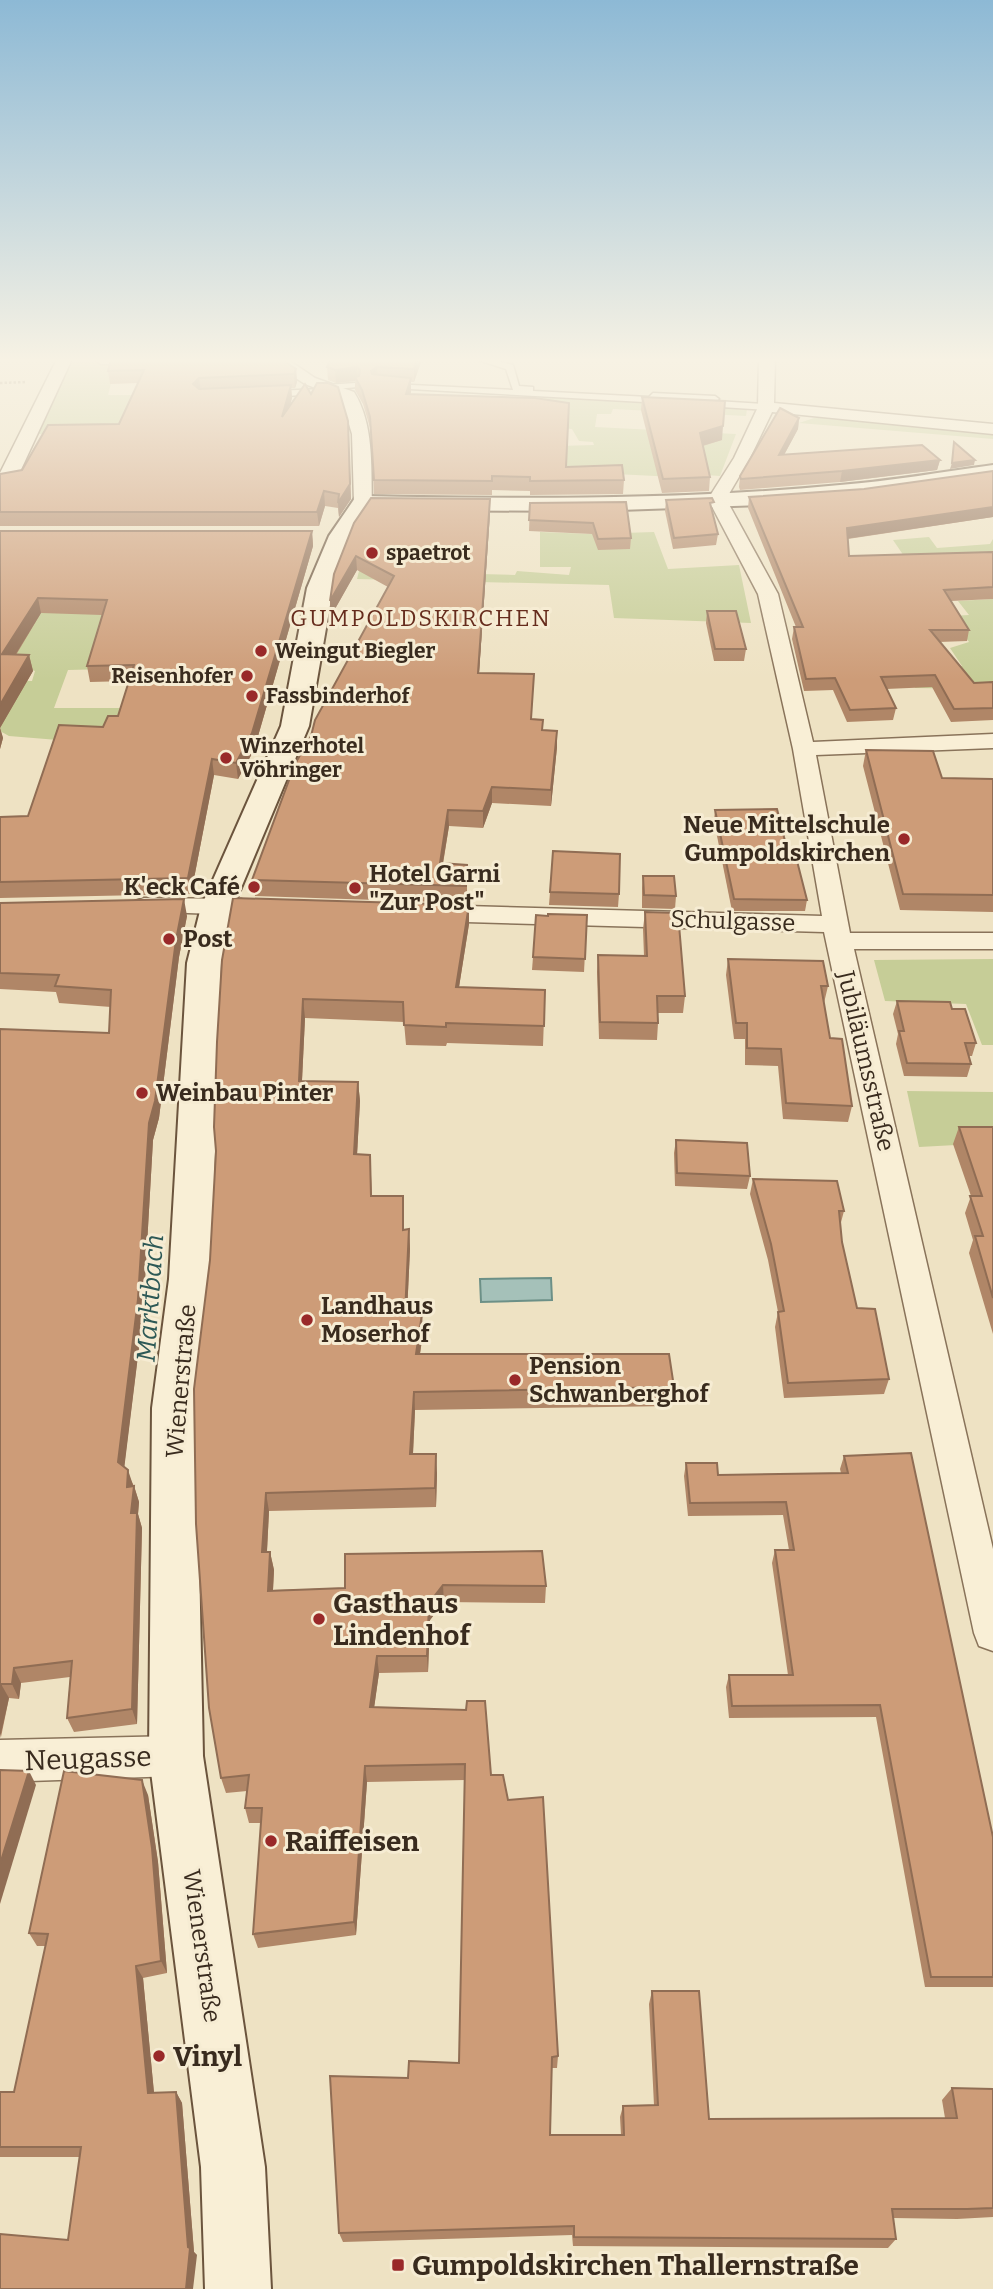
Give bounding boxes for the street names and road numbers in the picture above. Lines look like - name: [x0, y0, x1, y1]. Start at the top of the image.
- street label: Schulgasse: [670, 905, 796, 937]
- street label: Jubiläumsstraße: [831, 967, 900, 1154]
- street label: Wienerstraße: [160, 1303, 202, 1459]
- street label: Neugasse: [24, 1740, 152, 1777]
- street label: Wienerstraße: [177, 1868, 227, 2024]

